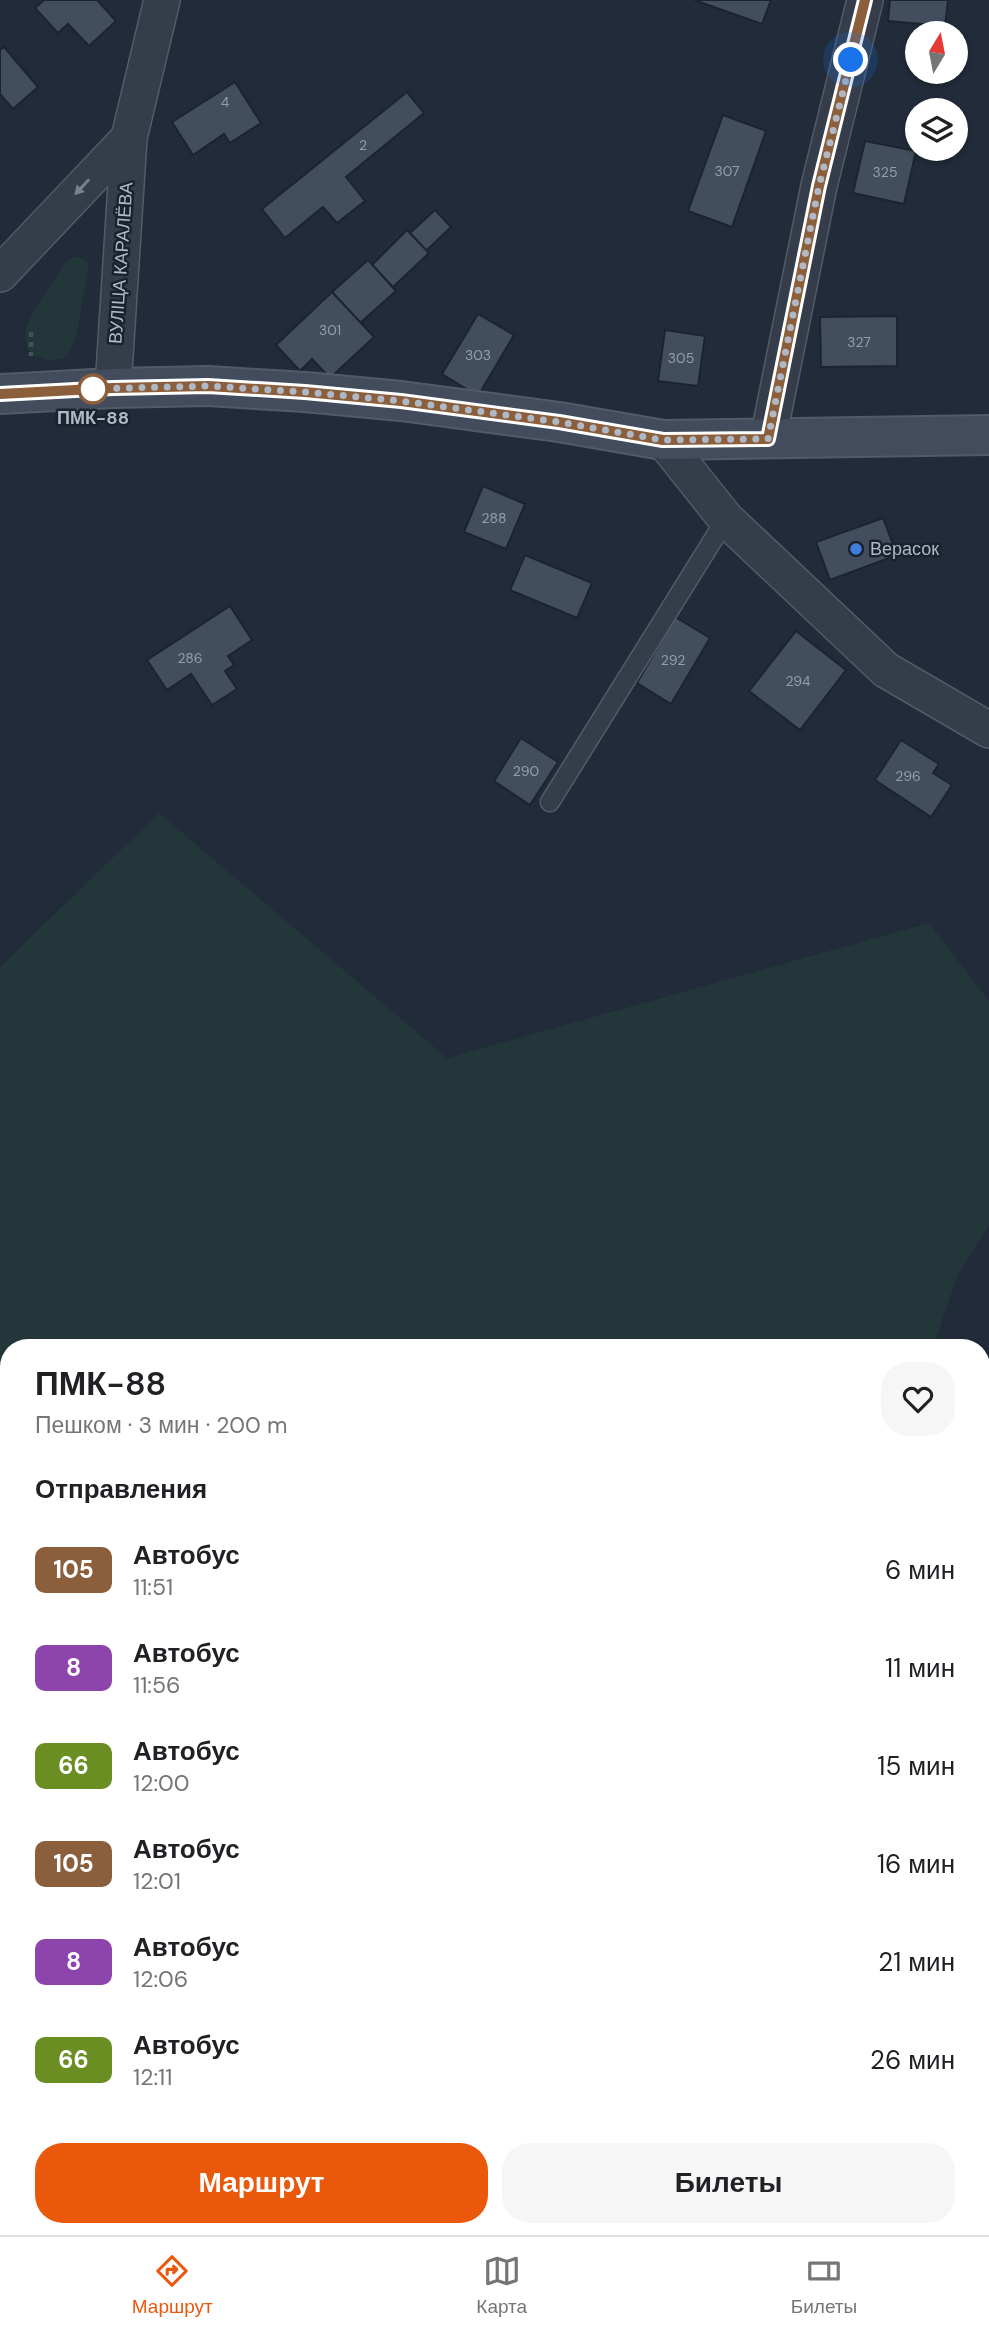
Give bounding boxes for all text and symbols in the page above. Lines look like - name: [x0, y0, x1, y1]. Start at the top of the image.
- north arrow: [905, 21, 968, 84]
- map controls: [905, 21, 968, 161]
- your location: [833, 42, 868, 77]
- house number: 4: [221, 93, 230, 111]
- button: layers: [905, 98, 968, 161]
- house number: 2: [359, 136, 367, 154]
- house number: 307: [714, 162, 740, 180]
- house number: 325: [873, 163, 897, 181]
- one-way arrow: [74, 179, 90, 196]
- street label: ВУЛІЦА КАРАЛЁВА: [103, 181, 139, 345]
- house number: 301: [319, 321, 341, 339]
- house number: 327: [847, 333, 871, 351]
- house number: 303: [465, 346, 491, 364]
- house number: 305: [668, 349, 694, 367]
- marker: ПМК-88: [78, 374, 108, 404]
- place label: ПМК-88: [57, 406, 129, 430]
- house number: 288: [482, 509, 506, 527]
- place label: Верасок: [870, 537, 939, 561]
- marker: Верасок: [848, 541, 864, 557]
- house number: 286: [177, 649, 203, 667]
- house number: 292: [661, 651, 685, 669]
- house number: 294: [785, 672, 811, 690]
- house number: 290: [513, 762, 539, 780]
- house number: 296: [895, 767, 921, 785]
- text: ПМК-88: [35, 1362, 166, 1405]
- button: heart: [881, 1362, 955, 1436]
- text: Пешком · 3 мин · 200 m: [35, 1410, 287, 1440]
- text: Отправления: [35, 1472, 207, 1506]
- text: Автобус: [133, 1538, 240, 1572]
- text: 6 мин: [885, 1553, 955, 1587]
- text: 105: [53, 1554, 94, 1585]
- text: 11:51: [133, 1572, 173, 1602]
- text: Автобус: [133, 1636, 240, 1670]
- text: 11 мин: [885, 1651, 955, 1685]
- text: 8: [66, 1652, 81, 1683]
- text: 11:56: [133, 1670, 180, 1700]
- text: Автобус: [133, 1734, 240, 1768]
- text: 15 мин: [877, 1749, 955, 1783]
- text: 66: [58, 1750, 89, 1781]
- text: 12:00: [133, 1768, 190, 1798]
- text: Автобус: [133, 1832, 240, 1866]
- text: 16 мин: [877, 1847, 955, 1881]
- text: 105: [53, 1848, 94, 1879]
- text: 12:01: [133, 1866, 181, 1896]
- text: Автобус: [133, 1930, 240, 1964]
- text: 21 мин: [878, 1945, 955, 1979]
- text: 8: [66, 1946, 81, 1977]
- text: 12:06: [133, 1964, 188, 1994]
- text: Автобус: [133, 2028, 240, 2062]
- text: 26 мин: [870, 2043, 955, 2077]
- text: 66: [58, 2044, 89, 2075]
- text: 12:11: [133, 2062, 172, 2092]
- button: Маршрут: [35, 2143, 488, 2223]
- button: Билеты: [502, 2143, 955, 2223]
- tab: Маршрут: [132, 2252, 213, 2319]
- tab: Карта: [476, 2252, 527, 2319]
- tab: Билеты: [791, 2252, 857, 2319]

